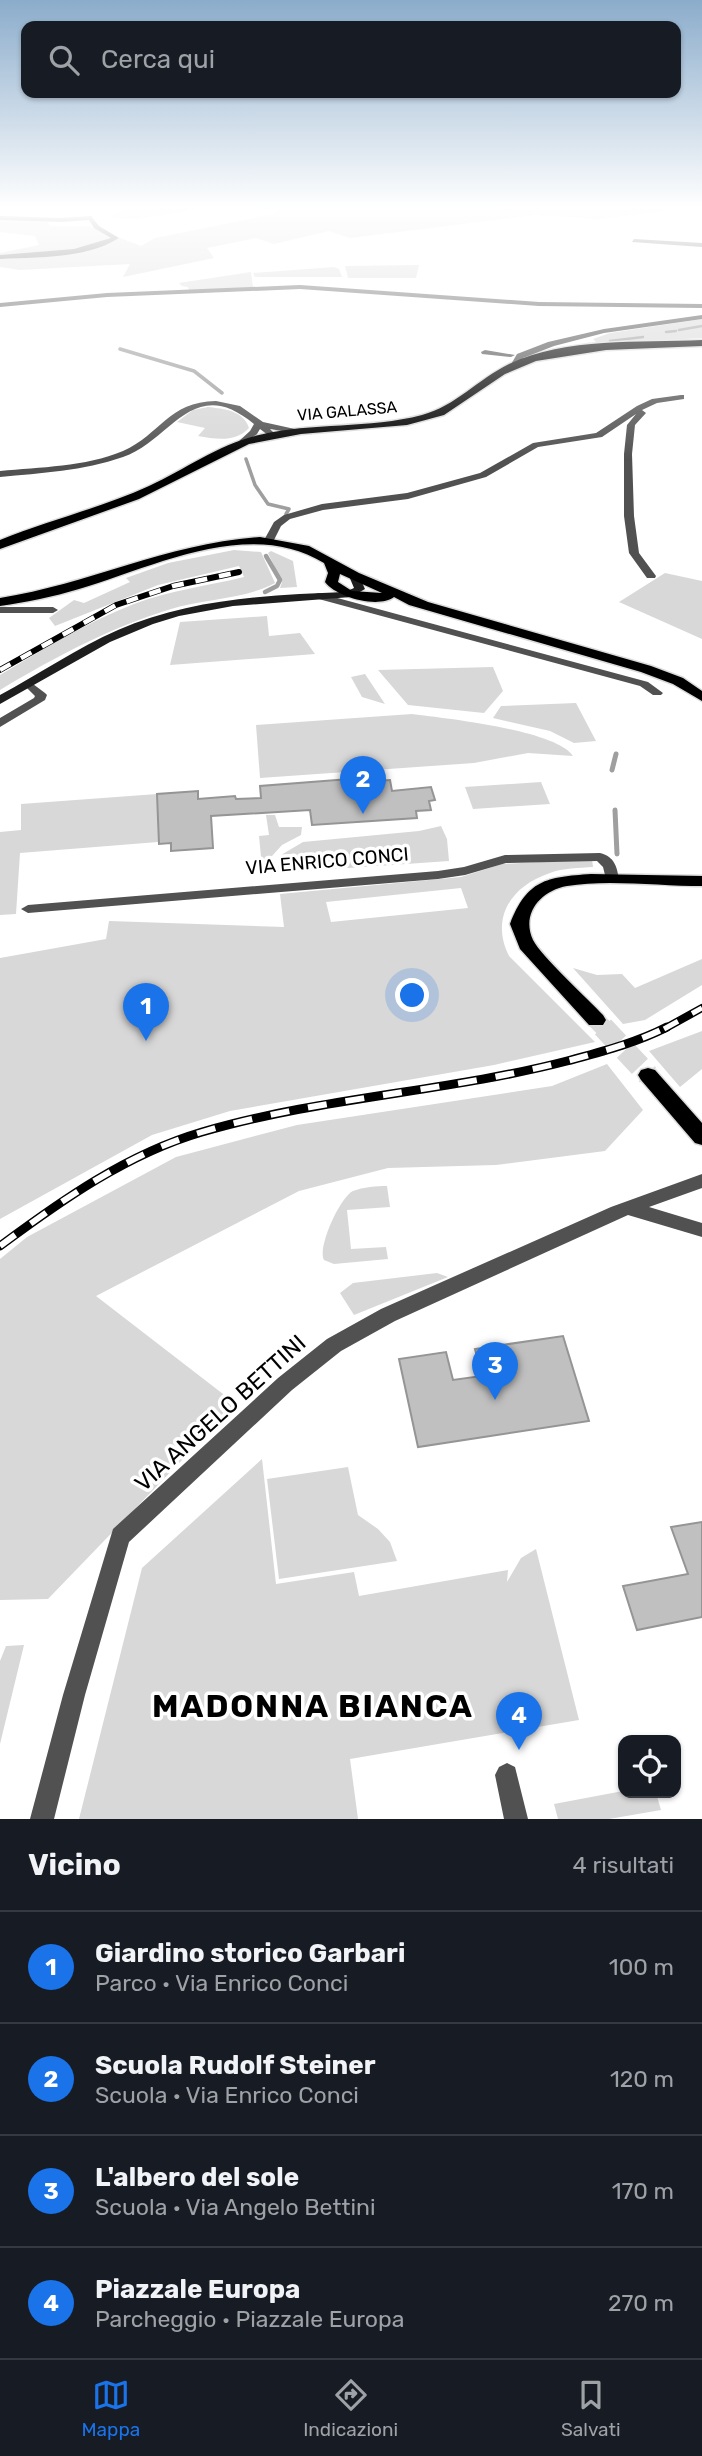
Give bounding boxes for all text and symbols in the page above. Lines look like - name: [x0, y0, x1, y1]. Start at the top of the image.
- search box: [21, 21, 681, 98]
- icon: search: [45, 41, 83, 79]
- text: Cerca qui: [101, 44, 215, 75]
- street label: VIA GALASSA: [296, 397, 398, 425]
- pin: 2: [340, 756, 386, 814]
- street label: VIA ENRICO CONCI: [245, 842, 409, 880]
- your location: [395, 978, 429, 1012]
- pin: 1: [123, 983, 169, 1041]
- street label: VIA ANGELO BETTINI: [129, 1329, 311, 1497]
- pin: 3: [472, 1342, 518, 1400]
- district label: MADONNA BIANCA: [152, 1687, 474, 1725]
- pin: 4: [496, 1692, 542, 1750]
- map controls: [618, 1735, 681, 1798]
- button: locate: [618, 1735, 681, 1798]
- text: Vicino: [28, 1847, 121, 1883]
- text: 4 risultati: [572, 1851, 674, 1879]
- text: Giardino storico Garbari: [95, 1938, 405, 1969]
- text: 1: [45, 1953, 57, 1981]
- text: 100 m: [609, 1953, 674, 1981]
- text: Parco · Via Enrico Conci: [95, 1969, 348, 1997]
- text: Scuola Rudolf Steiner: [95, 2050, 376, 2081]
- text: 2: [44, 2065, 58, 2093]
- text: 120 m: [610, 2065, 674, 2093]
- text: Scuola · Via Enrico Conci: [95, 2081, 359, 2109]
- text: L'albero del sole: [95, 2162, 299, 2193]
- text: 3: [43, 2177, 59, 2205]
- text: 170 m: [612, 2177, 674, 2205]
- text: Scuola · Via Angelo Bettini: [95, 2193, 375, 2221]
- text: Piazzale Europa: [95, 2274, 300, 2305]
- text: 4: [43, 2289, 59, 2317]
- text: 270 m: [608, 2289, 674, 2317]
- text: Parcheggio · Piazzale Europa: [95, 2305, 404, 2333]
- tab: Mappa: [81, 2376, 140, 2441]
- tab: Indicazioni: [303, 2376, 398, 2441]
- tab: Salvati: [561, 2376, 621, 2441]

